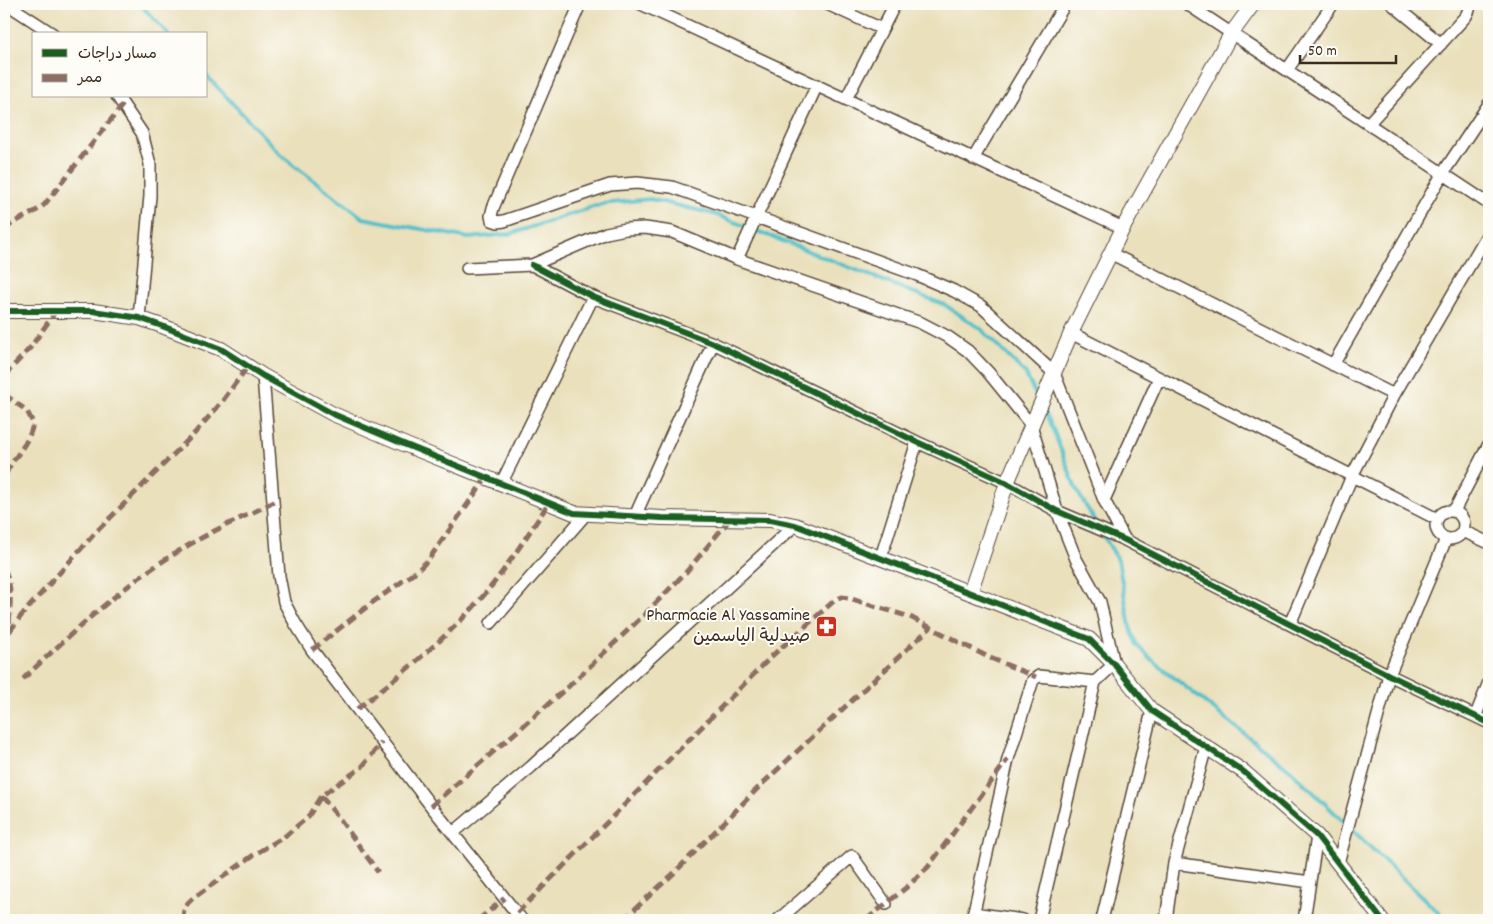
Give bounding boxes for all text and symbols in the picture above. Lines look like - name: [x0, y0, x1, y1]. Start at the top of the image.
- legend: [32, 32, 208, 98]
- scale bar: [1300, 32, 1397, 64]
- text: 50 m: [1308, 41, 1337, 63]
- text: مسار دراجات: [78, 44, 157, 66]
- text: ممر: [76, 68, 102, 90]
- place label: Pharmacie Al Yassamine صيدلية الياسمين: [646, 604, 810, 650]
- pharmacy icon: Pharmacie Al Yassamine صيدلية الياسمين: [814, 614, 838, 638]

